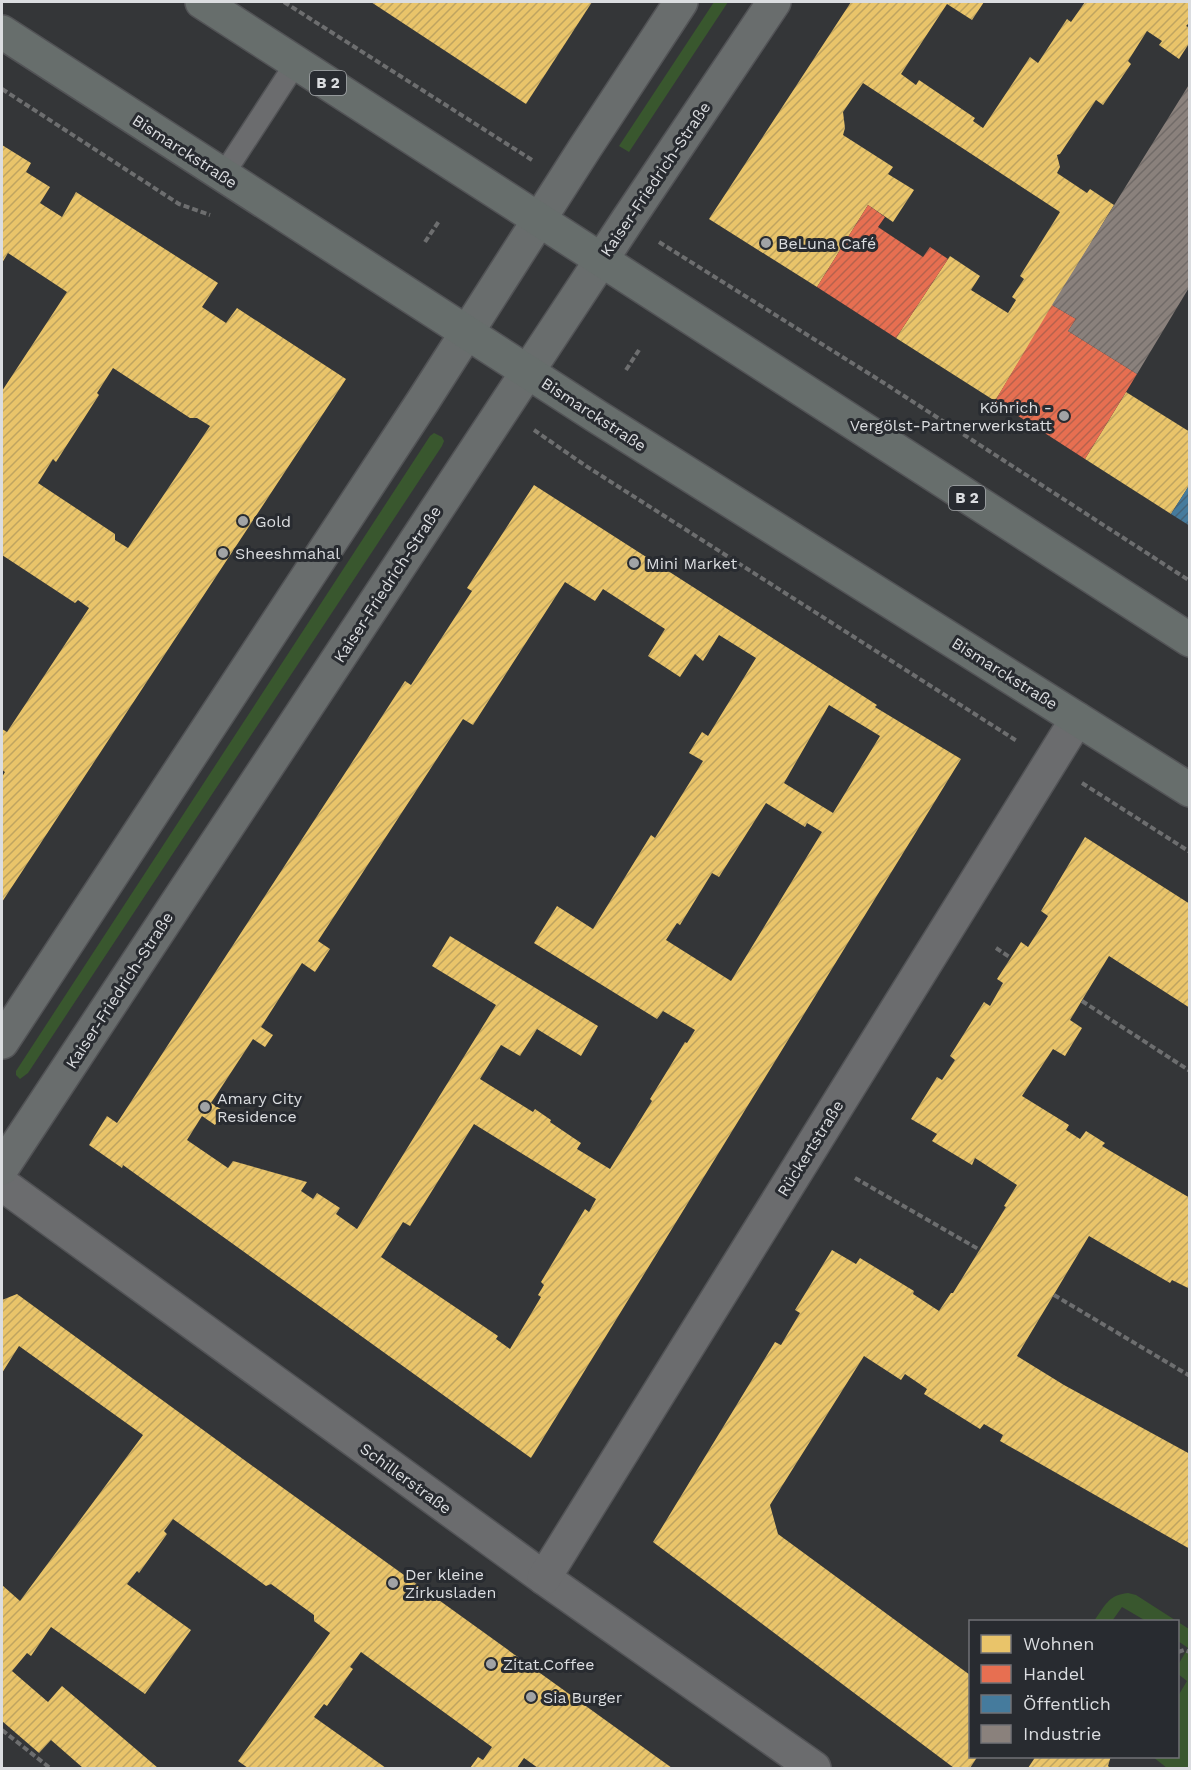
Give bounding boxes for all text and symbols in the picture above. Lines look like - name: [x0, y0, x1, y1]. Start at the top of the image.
- road number: B 2: [310, 71, 346, 95]
- street label: Kaiser-Friedrich-Straße: [596, 98, 714, 260]
- street label: Bismarckstraße: [129, 110, 241, 192]
- place label: BeLuna Café: [778, 234, 876, 253]
- marker: BeLuna Café: [759, 236, 773, 250]
- street label: Bismarckstraße: [538, 373, 650, 455]
- place label: Köhrich - Vergölst-Partnerwerkstatt: [850, 398, 1052, 435]
- marker: Köhrich - Vergölst-Partnerwerkstatt: [1057, 409, 1071, 423]
- road number: B 2: [949, 486, 985, 510]
- street label: Kaiser-Friedrich-Straße: [330, 502, 445, 666]
- place label: Gold: [255, 512, 291, 531]
- marker: Gold: [236, 514, 250, 528]
- place label: Sheeshmahal: [235, 544, 340, 563]
- marker: Sheeshmahal: [216, 546, 230, 560]
- place label: Mini Market: [646, 554, 737, 573]
- marker: Mini Market: [627, 556, 641, 570]
- street label: Bismarckstraße: [948, 633, 1061, 714]
- street label: Kaiser-Friedrich-Straße: [62, 908, 177, 1072]
- place label: Amary City Residence: [217, 1089, 303, 1126]
- street label: Rückertstraße: [773, 1097, 848, 1200]
- marker: Amary City Residence: [198, 1100, 212, 1114]
- street label: Schillerstraße: [356, 1439, 455, 1518]
- place label: Der kleine Zirkusladen: [405, 1565, 496, 1602]
- marker: Der kleine Zirkusladen: [386, 1576, 400, 1590]
- legend: [969, 1620, 1179, 1758]
- text: Wohnen: [1023, 1633, 1094, 1654]
- place label: Zitat.Coffee: [503, 1655, 594, 1674]
- marker: Zitat.Coffee: [484, 1657, 498, 1671]
- text: Handel: [1023, 1663, 1085, 1684]
- place label: Sia Burger: [543, 1688, 623, 1707]
- marker: Sia Burger: [524, 1690, 538, 1704]
- text: Öffentlich: [1023, 1693, 1111, 1714]
- text: Industrie: [1023, 1723, 1101, 1744]

